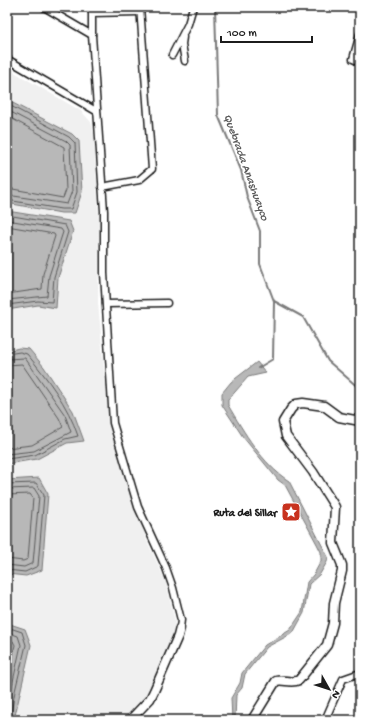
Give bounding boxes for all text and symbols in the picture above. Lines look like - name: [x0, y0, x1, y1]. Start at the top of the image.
- scale bar: [221, 18, 312, 44]
- text: 100 m: [226, 27, 257, 41]
- water label: Quebrada Anashuayco: [219, 112, 271, 224]
- place icon: Ruta del Sillar: [280, 501, 302, 523]
- place label: Ruta del Sillar: [212, 507, 278, 520]
- north arrow: [309, 669, 349, 709]
- text: N: [328, 687, 342, 701]

